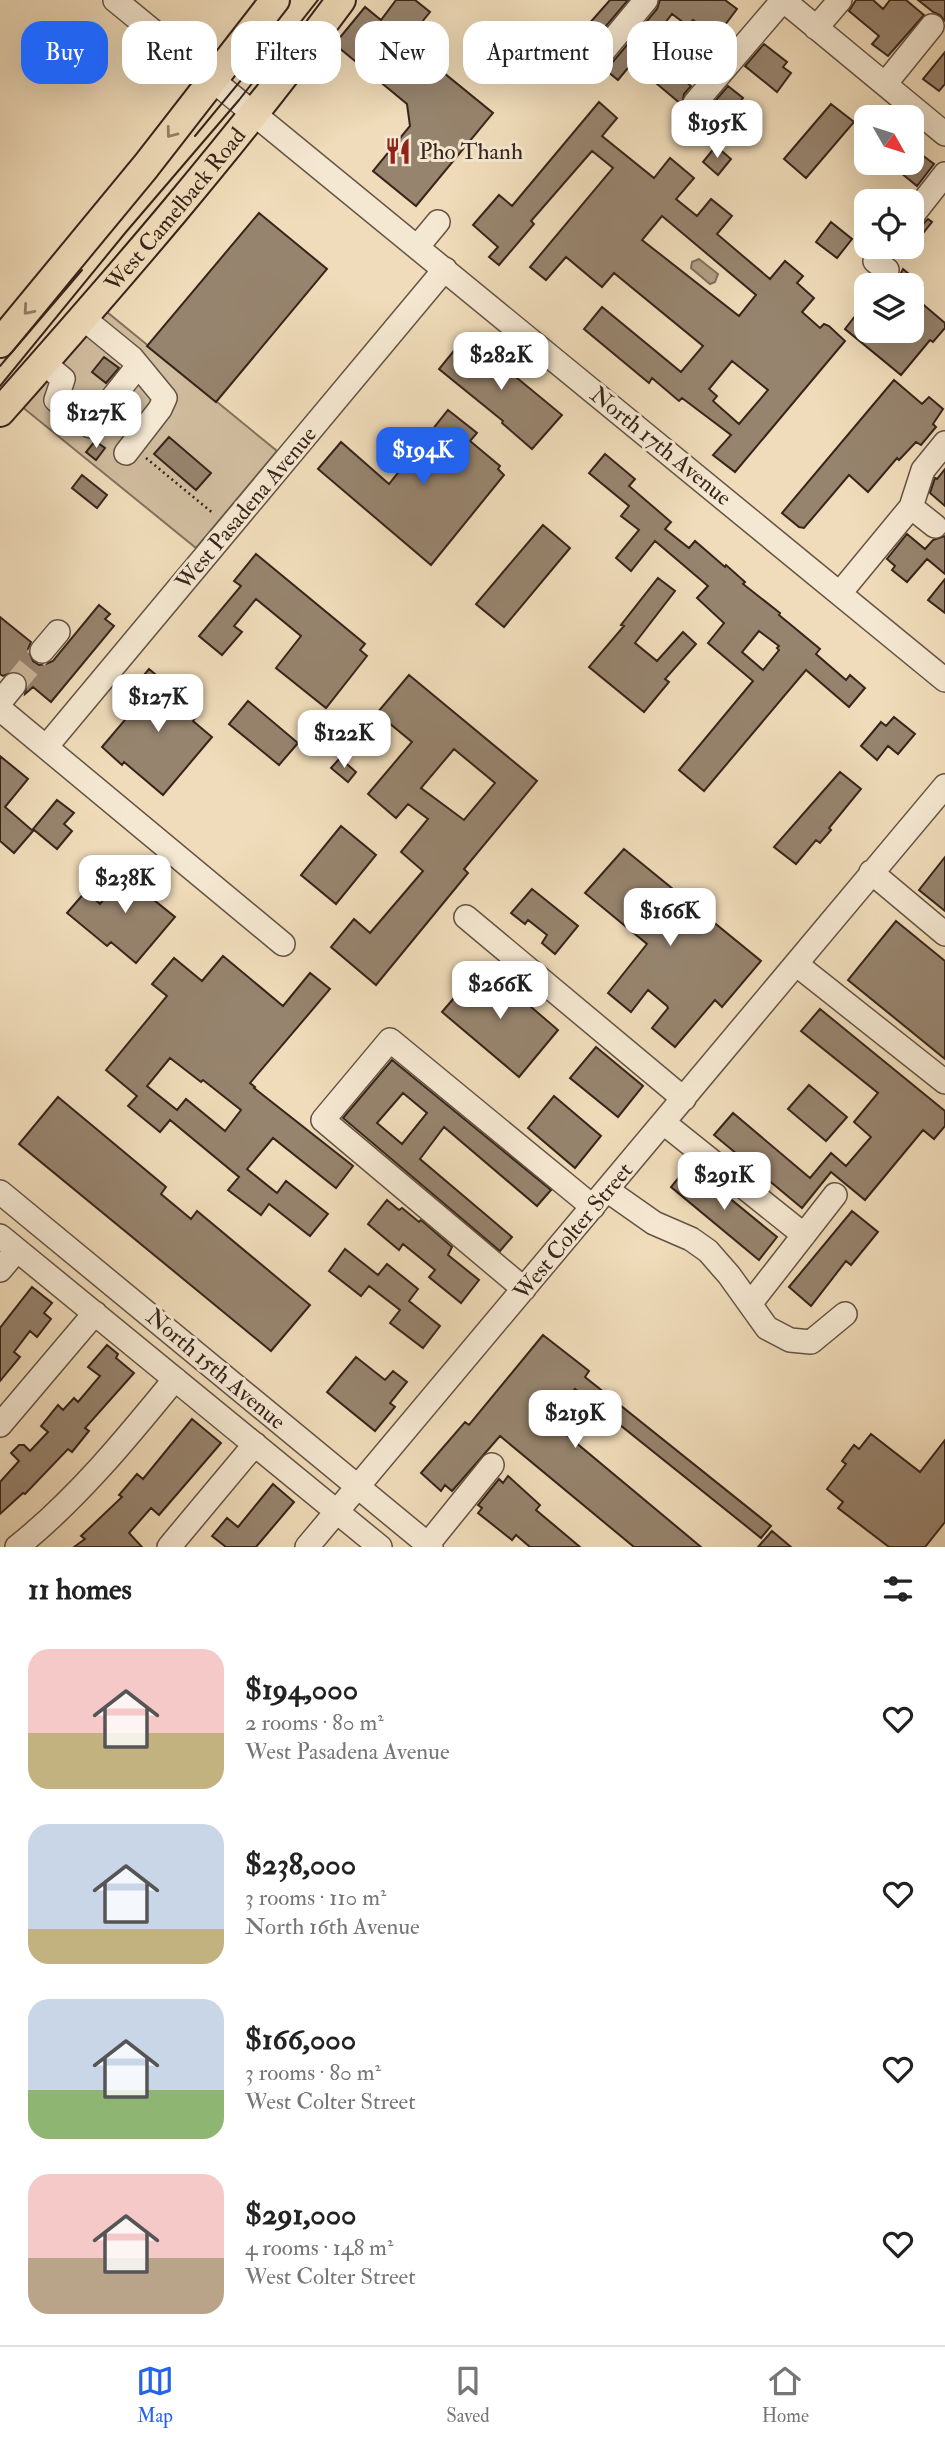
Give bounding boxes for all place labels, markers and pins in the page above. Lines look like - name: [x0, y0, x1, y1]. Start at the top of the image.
- pin: $195K: [668, 100, 766, 160]
- restaurant icon: Pho Thanh: [383, 136, 413, 166]
- place label: Pho Thanh: [419, 137, 523, 166]
- pin: $282K: [452, 332, 550, 392]
- pin: $127K: [47, 391, 145, 450]
- pin: $194K: [374, 428, 472, 487]
- pin: $127K: [109, 674, 207, 734]
- pin: $122K: [295, 710, 393, 770]
- pin: $238K: [76, 856, 174, 915]
- pin: $166K: [621, 888, 719, 948]
- pin: $266K: [451, 962, 549, 1021]
- pin: $291K: [675, 1152, 773, 1212]
- pin: $219K: [526, 1390, 624, 1450]

